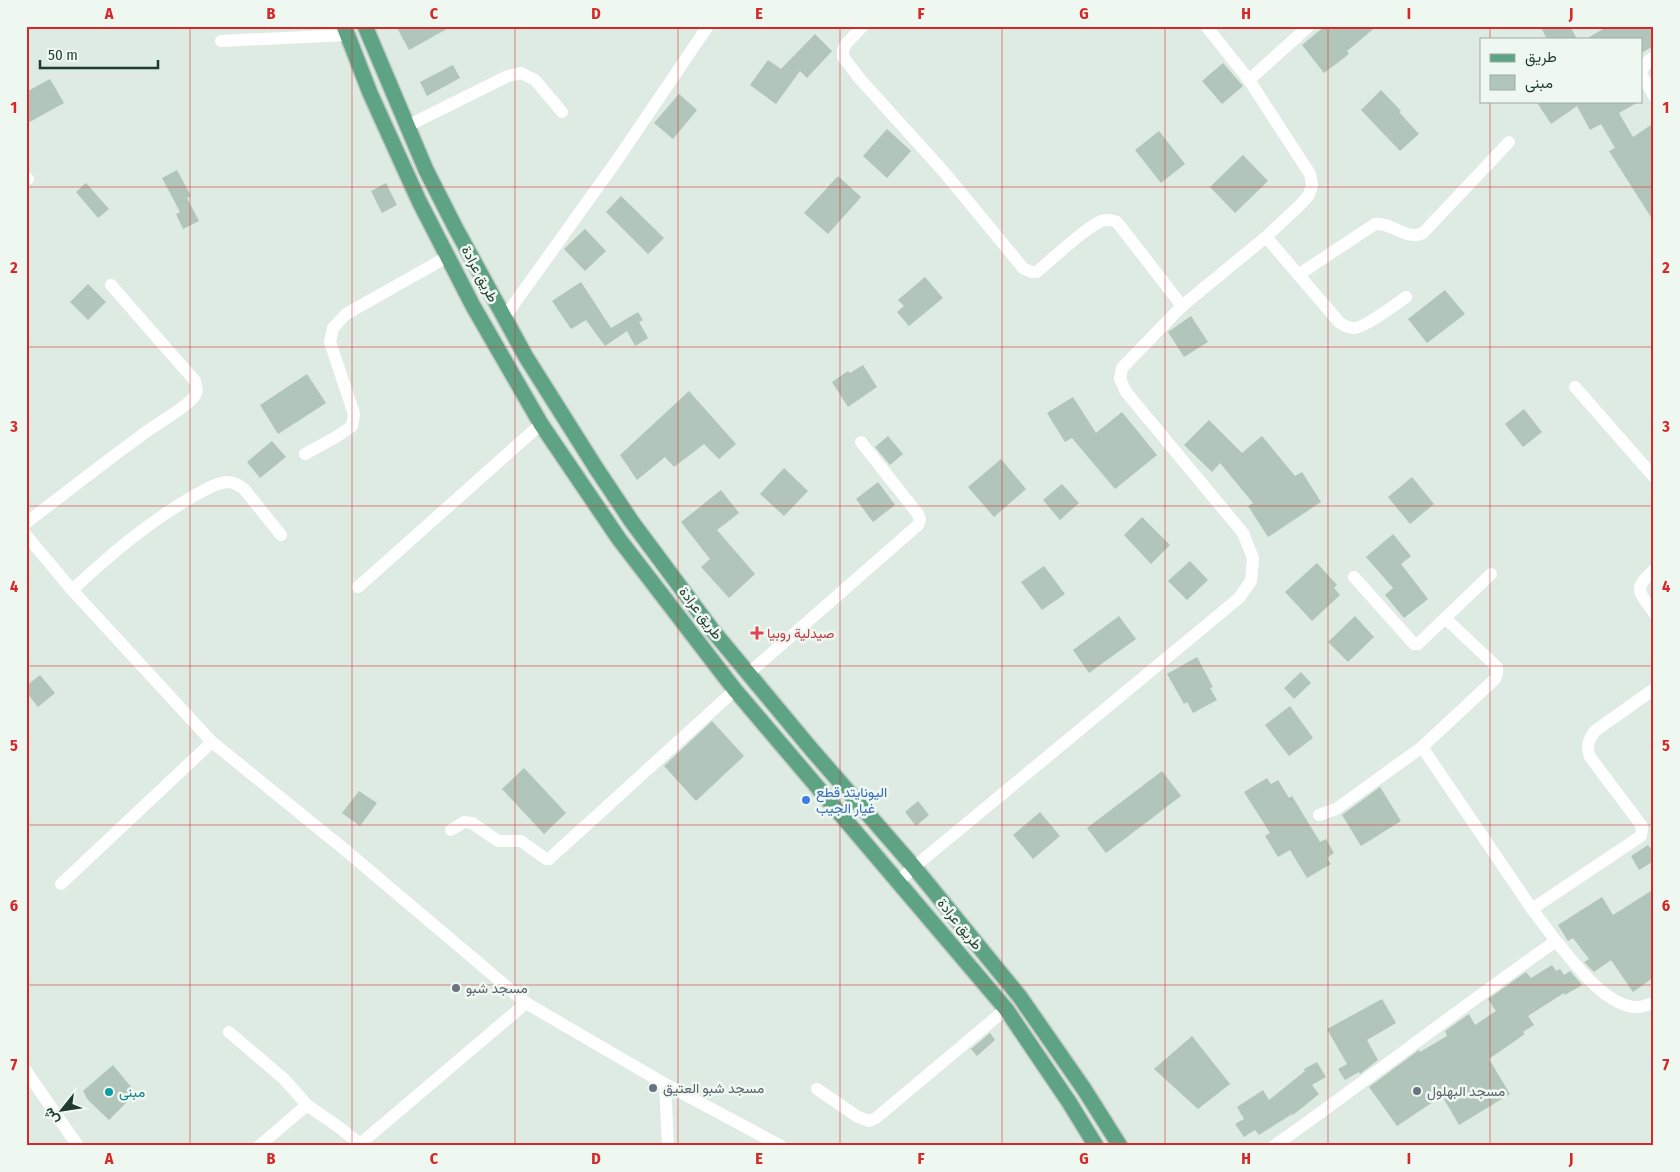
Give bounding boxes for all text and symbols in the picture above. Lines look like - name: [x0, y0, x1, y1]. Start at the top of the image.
- text: A: [104, 4, 114, 23]
- text: B: [267, 4, 276, 23]
- text: C: [430, 4, 439, 23]
- text: D: [591, 4, 601, 23]
- text: E: [755, 4, 763, 23]
- text: F: [917, 4, 925, 23]
- text: G: [1079, 4, 1089, 23]
- text: H: [1241, 4, 1251, 23]
- text: I: [1407, 4, 1411, 23]
- text: J: [1568, 4, 1573, 23]
- scale bar: [40, 38, 158, 70]
- legend: [1480, 38, 1642, 102]
- text: 50 m: [48, 46, 78, 64]
- text: طريق: [1525, 48, 1557, 67]
- text: مبنى: [1525, 74, 1553, 93]
- text: 1: [11, 98, 17, 117]
- text: 1: [1663, 98, 1669, 117]
- street label: طريق عرادة: [458, 243, 501, 305]
- text: 2: [9, 258, 18, 277]
- text: 2: [1661, 258, 1670, 277]
- text: 3: [9, 417, 18, 436]
- text: 3: [1661, 417, 1670, 436]
- text: 4: [10, 577, 18, 596]
- text: 4: [1662, 577, 1670, 596]
- street label: طريق عرادة: [675, 584, 726, 643]
- place label: صيدلية روبيا: [767, 625, 835, 642]
- marker: صيدلية روبيا: [751, 627, 763, 639]
- text: 5: [10, 736, 18, 755]
- text: 5: [1662, 736, 1670, 755]
- place label: اليونايتد قطع غيار الجيب: [816, 784, 887, 817]
- marker: اليونايتد قطع غيار الجيب: [800, 794, 812, 806]
- street label: طريق عرادة: [934, 895, 985, 953]
- text: 6: [10, 896, 18, 915]
- text: 6: [1662, 896, 1670, 915]
- place label: مسجد شبو: [466, 980, 528, 997]
- marker: مسجد شبو: [450, 982, 462, 994]
- text: 7: [11, 1055, 18, 1074]
- text: 7: [1663, 1055, 1670, 1074]
- place label: مسجد شبو العتيق: [663, 1080, 764, 1097]
- marker: مسجد شبو العتيق: [647, 1082, 659, 1094]
- place label: مسجد البهلول: [1427, 1083, 1505, 1101]
- north arrow: [38, 1084, 88, 1134]
- place label: مبنى: [119, 1084, 145, 1101]
- marker: مسجد البهلول: [1411, 1085, 1423, 1097]
- marker: مبنى: [103, 1086, 115, 1098]
- text: ش: [40, 1105, 63, 1128]
- text: A: [104, 1149, 114, 1168]
- text: B: [267, 1149, 276, 1168]
- text: C: [430, 1149, 439, 1168]
- text: D: [591, 1149, 601, 1168]
- text: E: [755, 1149, 763, 1168]
- text: F: [917, 1149, 925, 1168]
- text: G: [1079, 1149, 1089, 1168]
- text: H: [1241, 1149, 1251, 1168]
- text: I: [1407, 1149, 1411, 1168]
- text: J: [1568, 1149, 1573, 1168]

